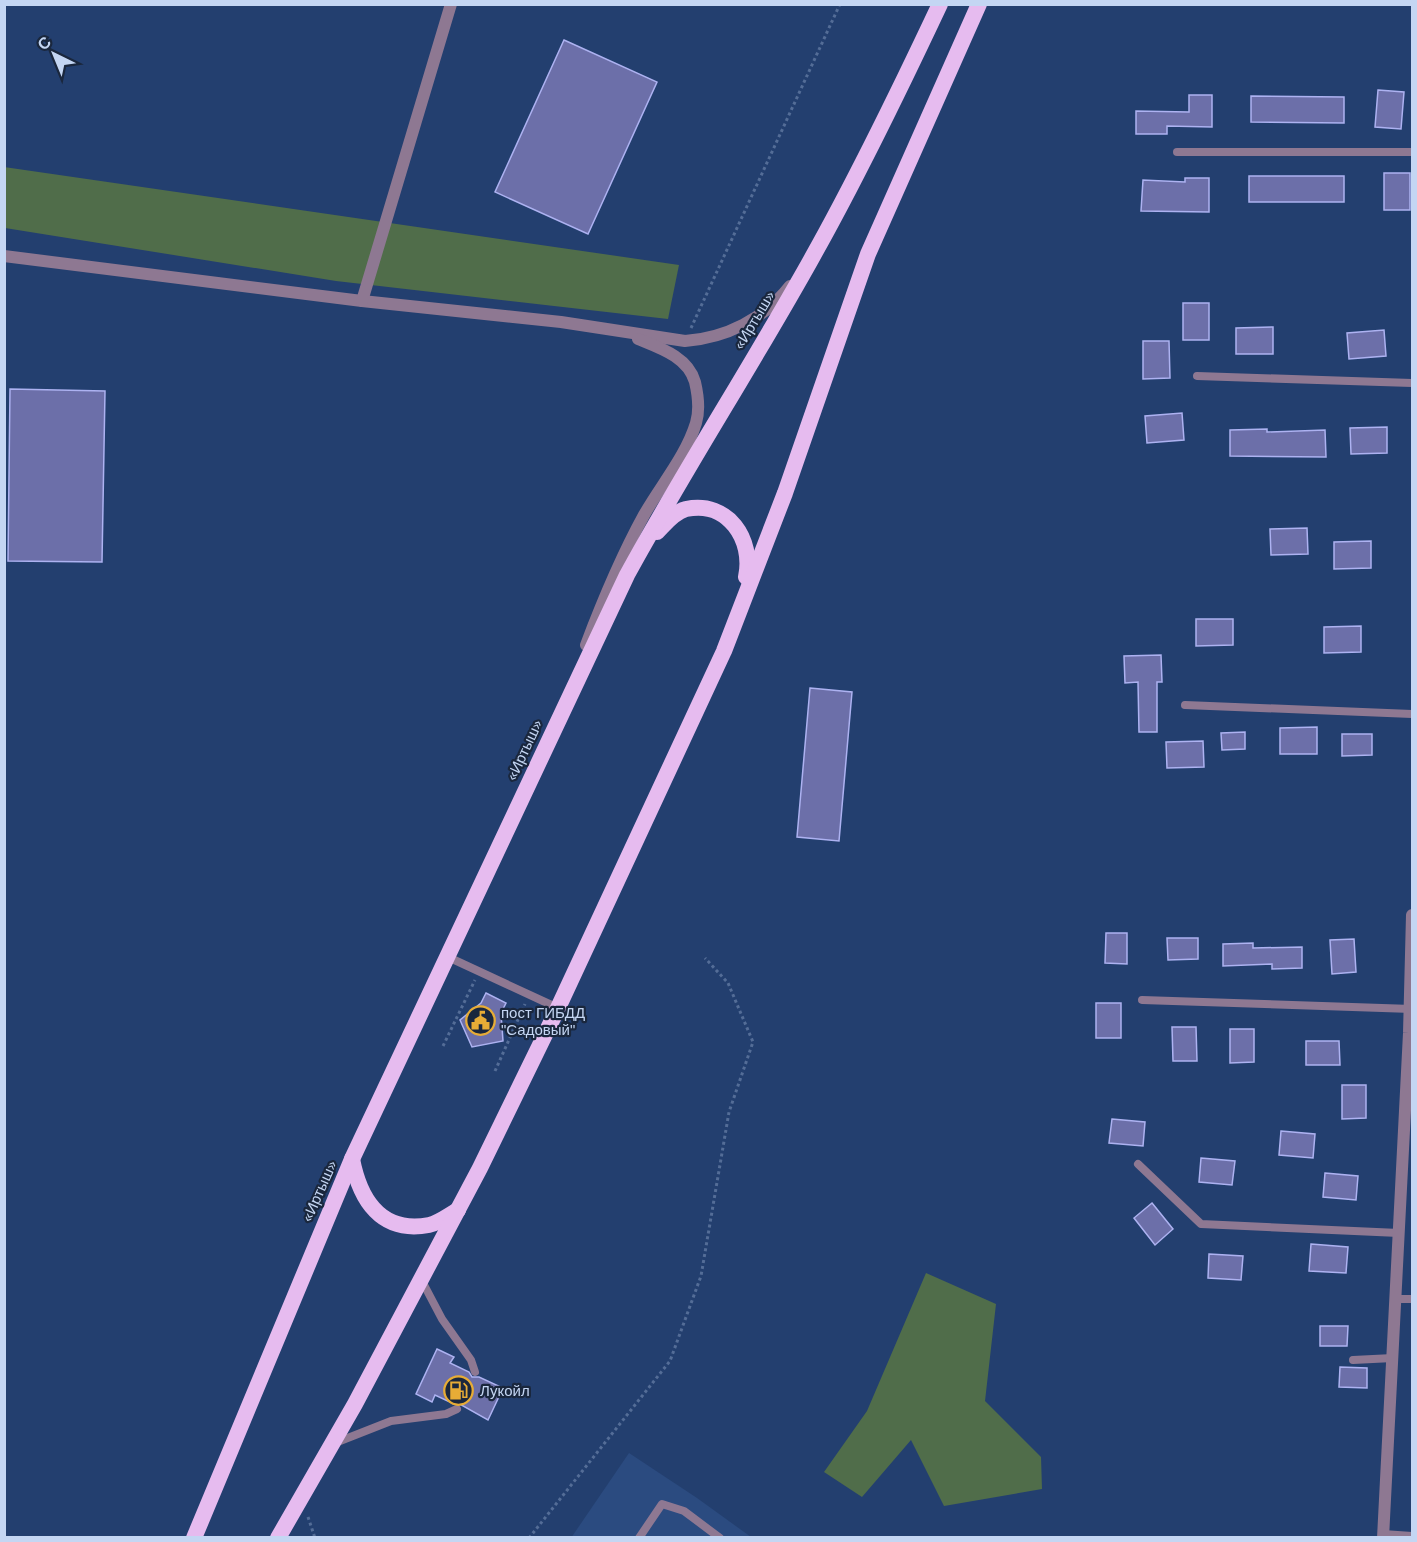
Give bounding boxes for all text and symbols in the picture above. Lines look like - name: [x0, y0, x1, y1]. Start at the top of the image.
- north arrow: [24, 24, 84, 84]
- text: С: [34, 33, 54, 54]
- street label: «Иртыш»: [730, 288, 778, 352]
- street label: «Иртыш»: [503, 717, 545, 783]
- place label: пост ГИБДД "Садовый": [501, 1004, 585, 1038]
- public building icon: пост ГИБДД "Садовый": [464, 1005, 496, 1037]
- street label: «Иртыш»: [298, 1158, 340, 1224]
- fuel station icon: Лукойл: [443, 1374, 475, 1406]
- place label: Лукойл: [480, 1382, 530, 1399]

